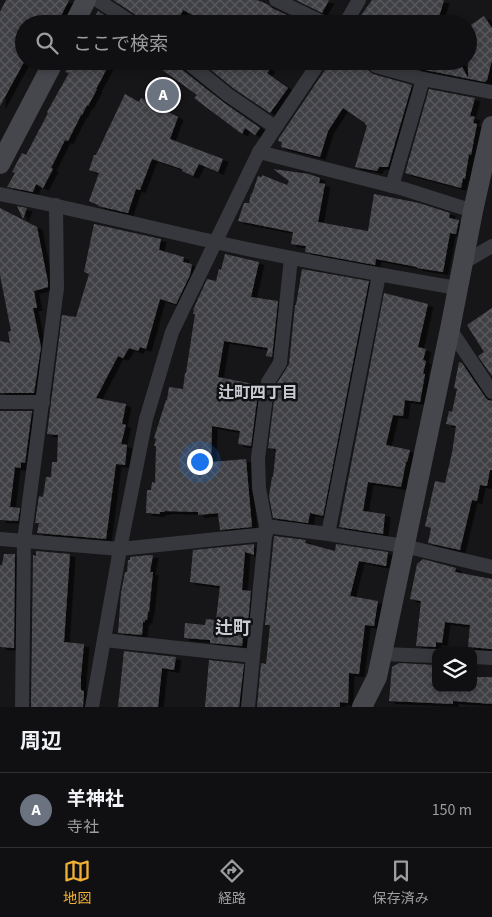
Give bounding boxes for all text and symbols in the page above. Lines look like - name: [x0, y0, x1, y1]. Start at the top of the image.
- search box: [15, 15, 477, 70]
- icon: search: [33, 29, 61, 57]
- text: ここで検索: [73, 31, 168, 58]
- pin: A: [147, 76, 179, 114]
- district label: 辻町四丁目: [218, 382, 298, 404]
- your location: [187, 449, 213, 475]
- district label: 辻町: [215, 616, 251, 641]
- map controls: [432, 647, 477, 692]
- button: layers: [432, 647, 477, 692]
- text: 周辺: [20, 726, 62, 756]
- text: 羊神社: [67, 786, 124, 813]
- text: A: [31, 799, 41, 821]
- text: 150 m: [432, 799, 472, 821]
- text: 寺社: [67, 816, 99, 838]
- tab: 地図: [63, 857, 91, 909]
- tab: 経路: [218, 857, 246, 909]
- tab: 保存済み: [373, 857, 429, 909]

